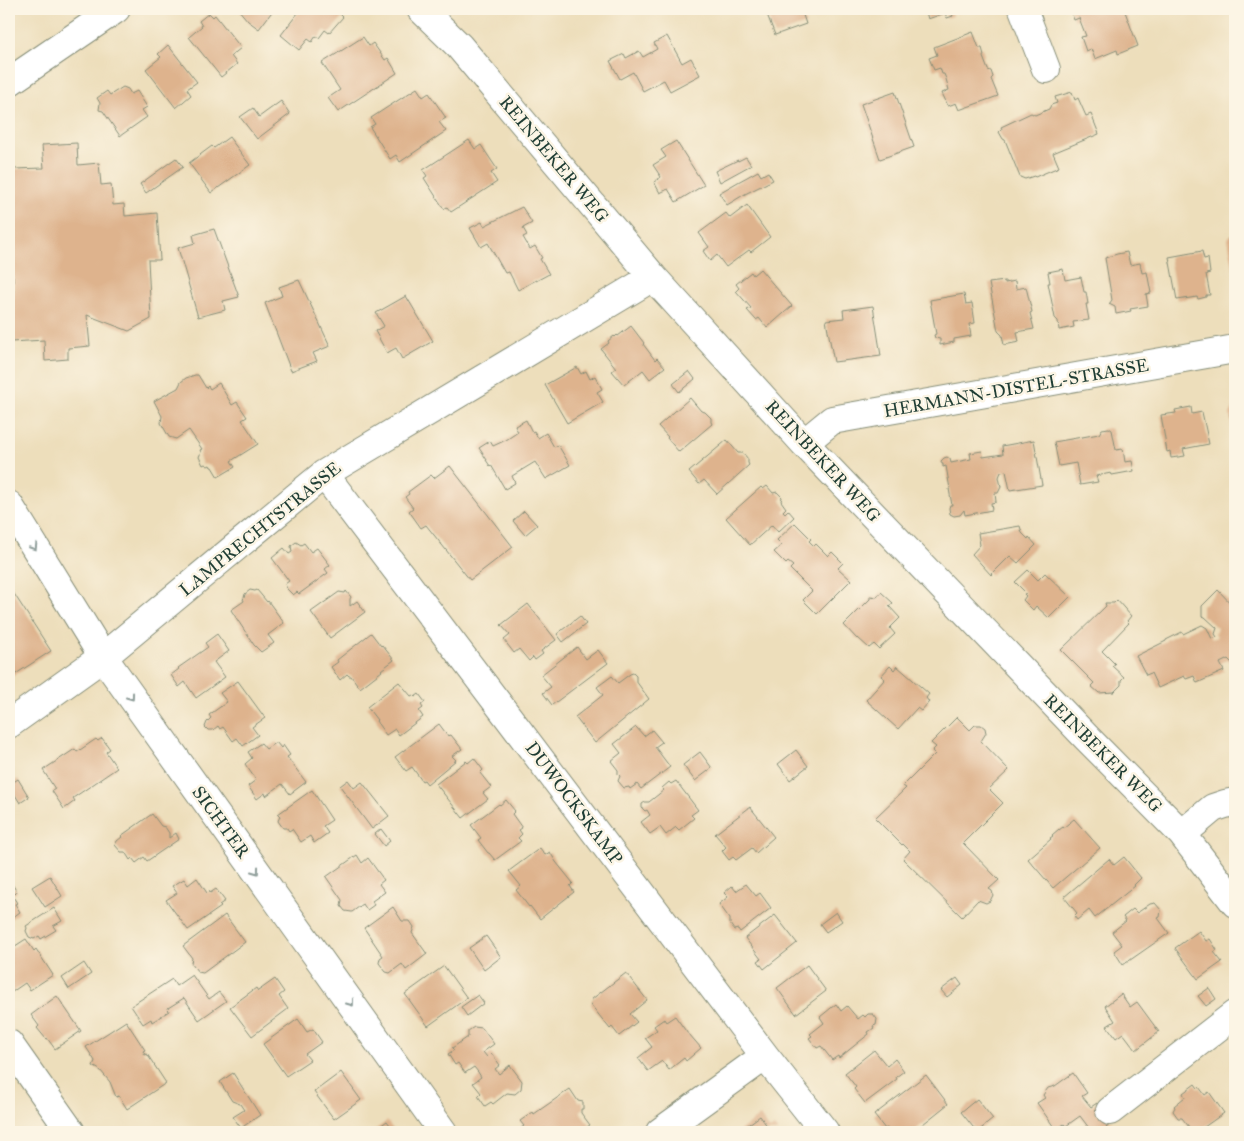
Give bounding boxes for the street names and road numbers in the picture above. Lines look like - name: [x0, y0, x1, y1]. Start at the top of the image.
- street label: REINBEKER WEG: [495, 91, 613, 227]
- street label: HERMANN-DISTEL-STRASSE: [882, 354, 1150, 422]
- street label: REINBEKER WEG: [761, 396, 885, 526]
- street label: LAMPRECHTSTRASSE: [175, 457, 345, 601]
- street label: REINBEKER WEG: [1039, 689, 1167, 817]
- street label: DUWOCKSKAMP: [521, 737, 627, 869]
- street label: SICHTER: [188, 782, 255, 863]

